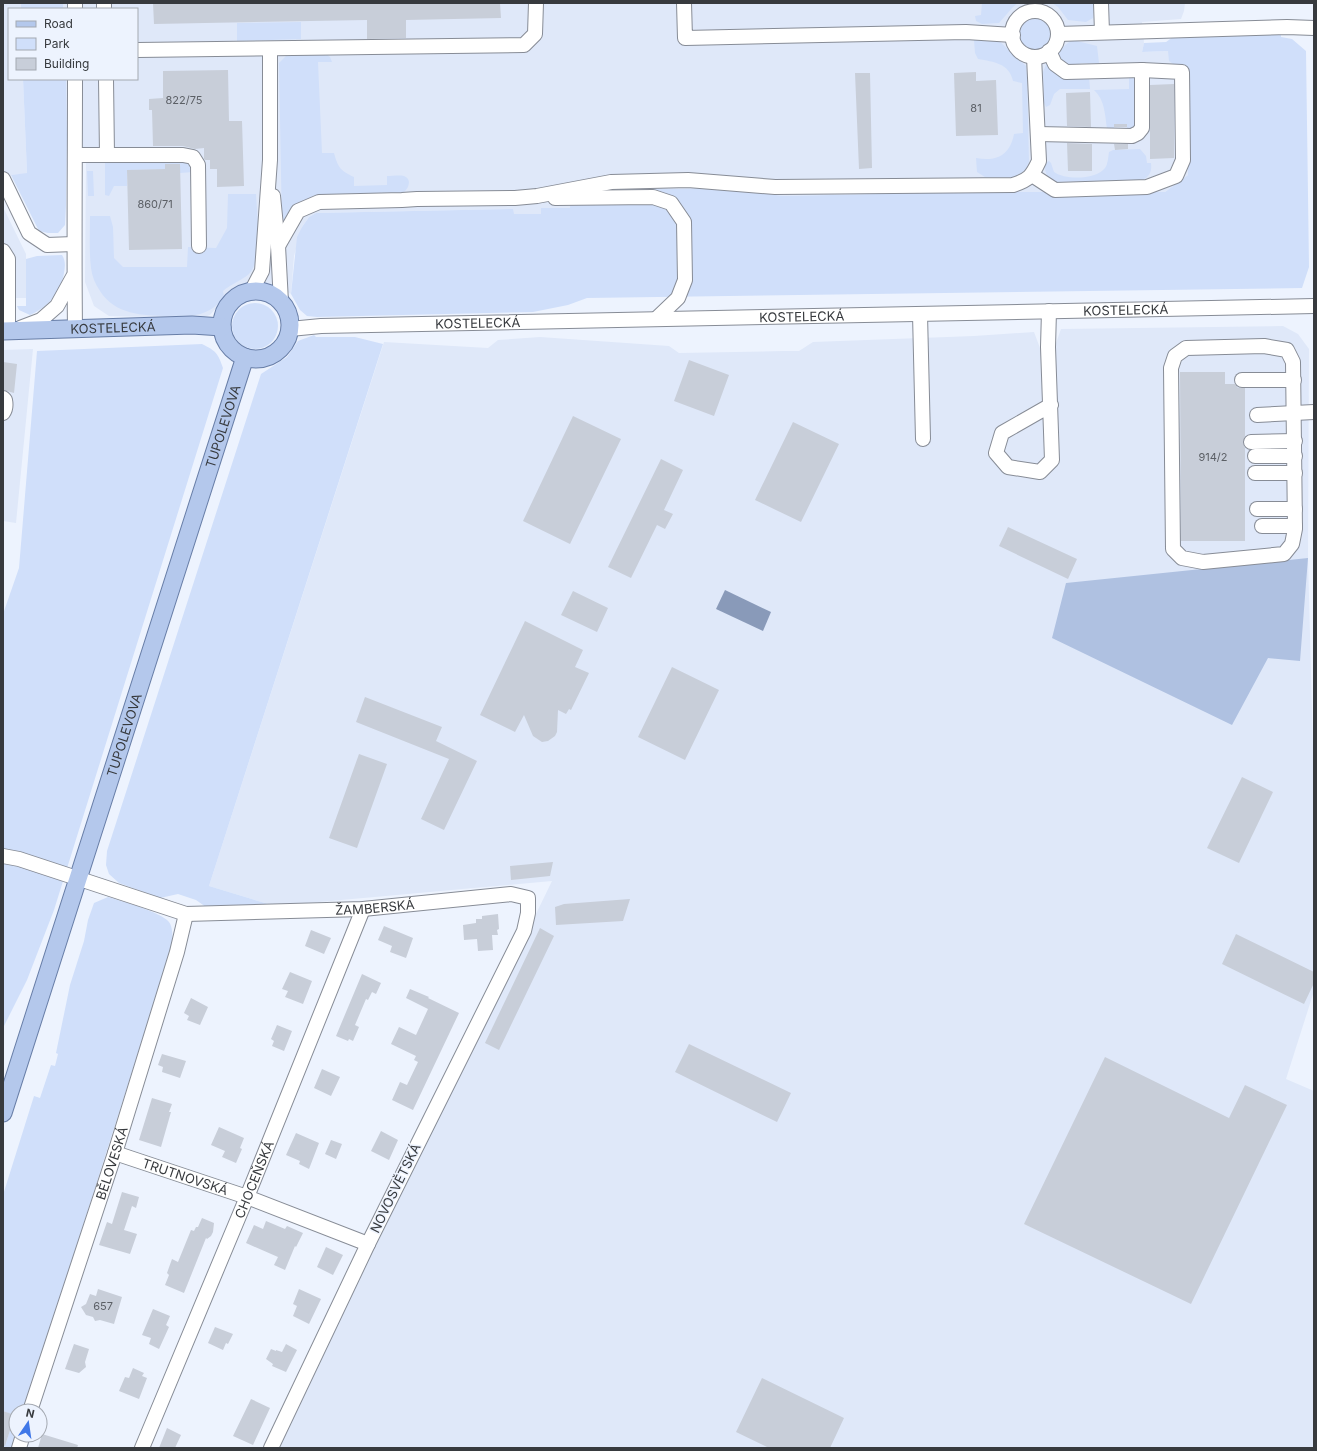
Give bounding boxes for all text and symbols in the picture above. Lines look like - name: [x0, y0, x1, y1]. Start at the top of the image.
- legend: [8, 8, 138, 80]
- text: Road: [44, 16, 73, 31]
- text: Park: [44, 36, 70, 51]
- text: Building: [44, 56, 89, 71]
- house number: 822/75: [166, 93, 203, 107]
- house number: 81: [970, 101, 982, 115]
- house number: 860/71: [137, 197, 173, 211]
- street label: KOSTELECKÁ: [1083, 301, 1168, 319]
- street label: KOSTELECKÁ: [759, 307, 845, 325]
- street label: KOSTELECKÁ: [435, 314, 521, 332]
- street label: KOSTELECKÁ: [70, 318, 156, 337]
- street label: TUPOLEVOVA: [202, 383, 244, 470]
- house number: 914/2: [1198, 450, 1228, 464]
- street label: TUPOLEVOVA: [103, 691, 145, 779]
- street label: ŽAMBERSKÁ: [335, 896, 415, 918]
- street label: BĚLOVESKÁ: [92, 1125, 131, 1202]
- street label: CHOCEŇSKÁ: [231, 1138, 277, 1221]
- street label: NOVOSVĚTSKÁ: [366, 1141, 424, 1235]
- street label: TRUTNOVSKÁ: [140, 1155, 230, 1198]
- house number: 657: [93, 1299, 113, 1313]
- north arrow: [8, 1403, 48, 1443]
- text: N: [25, 1405, 36, 1421]

